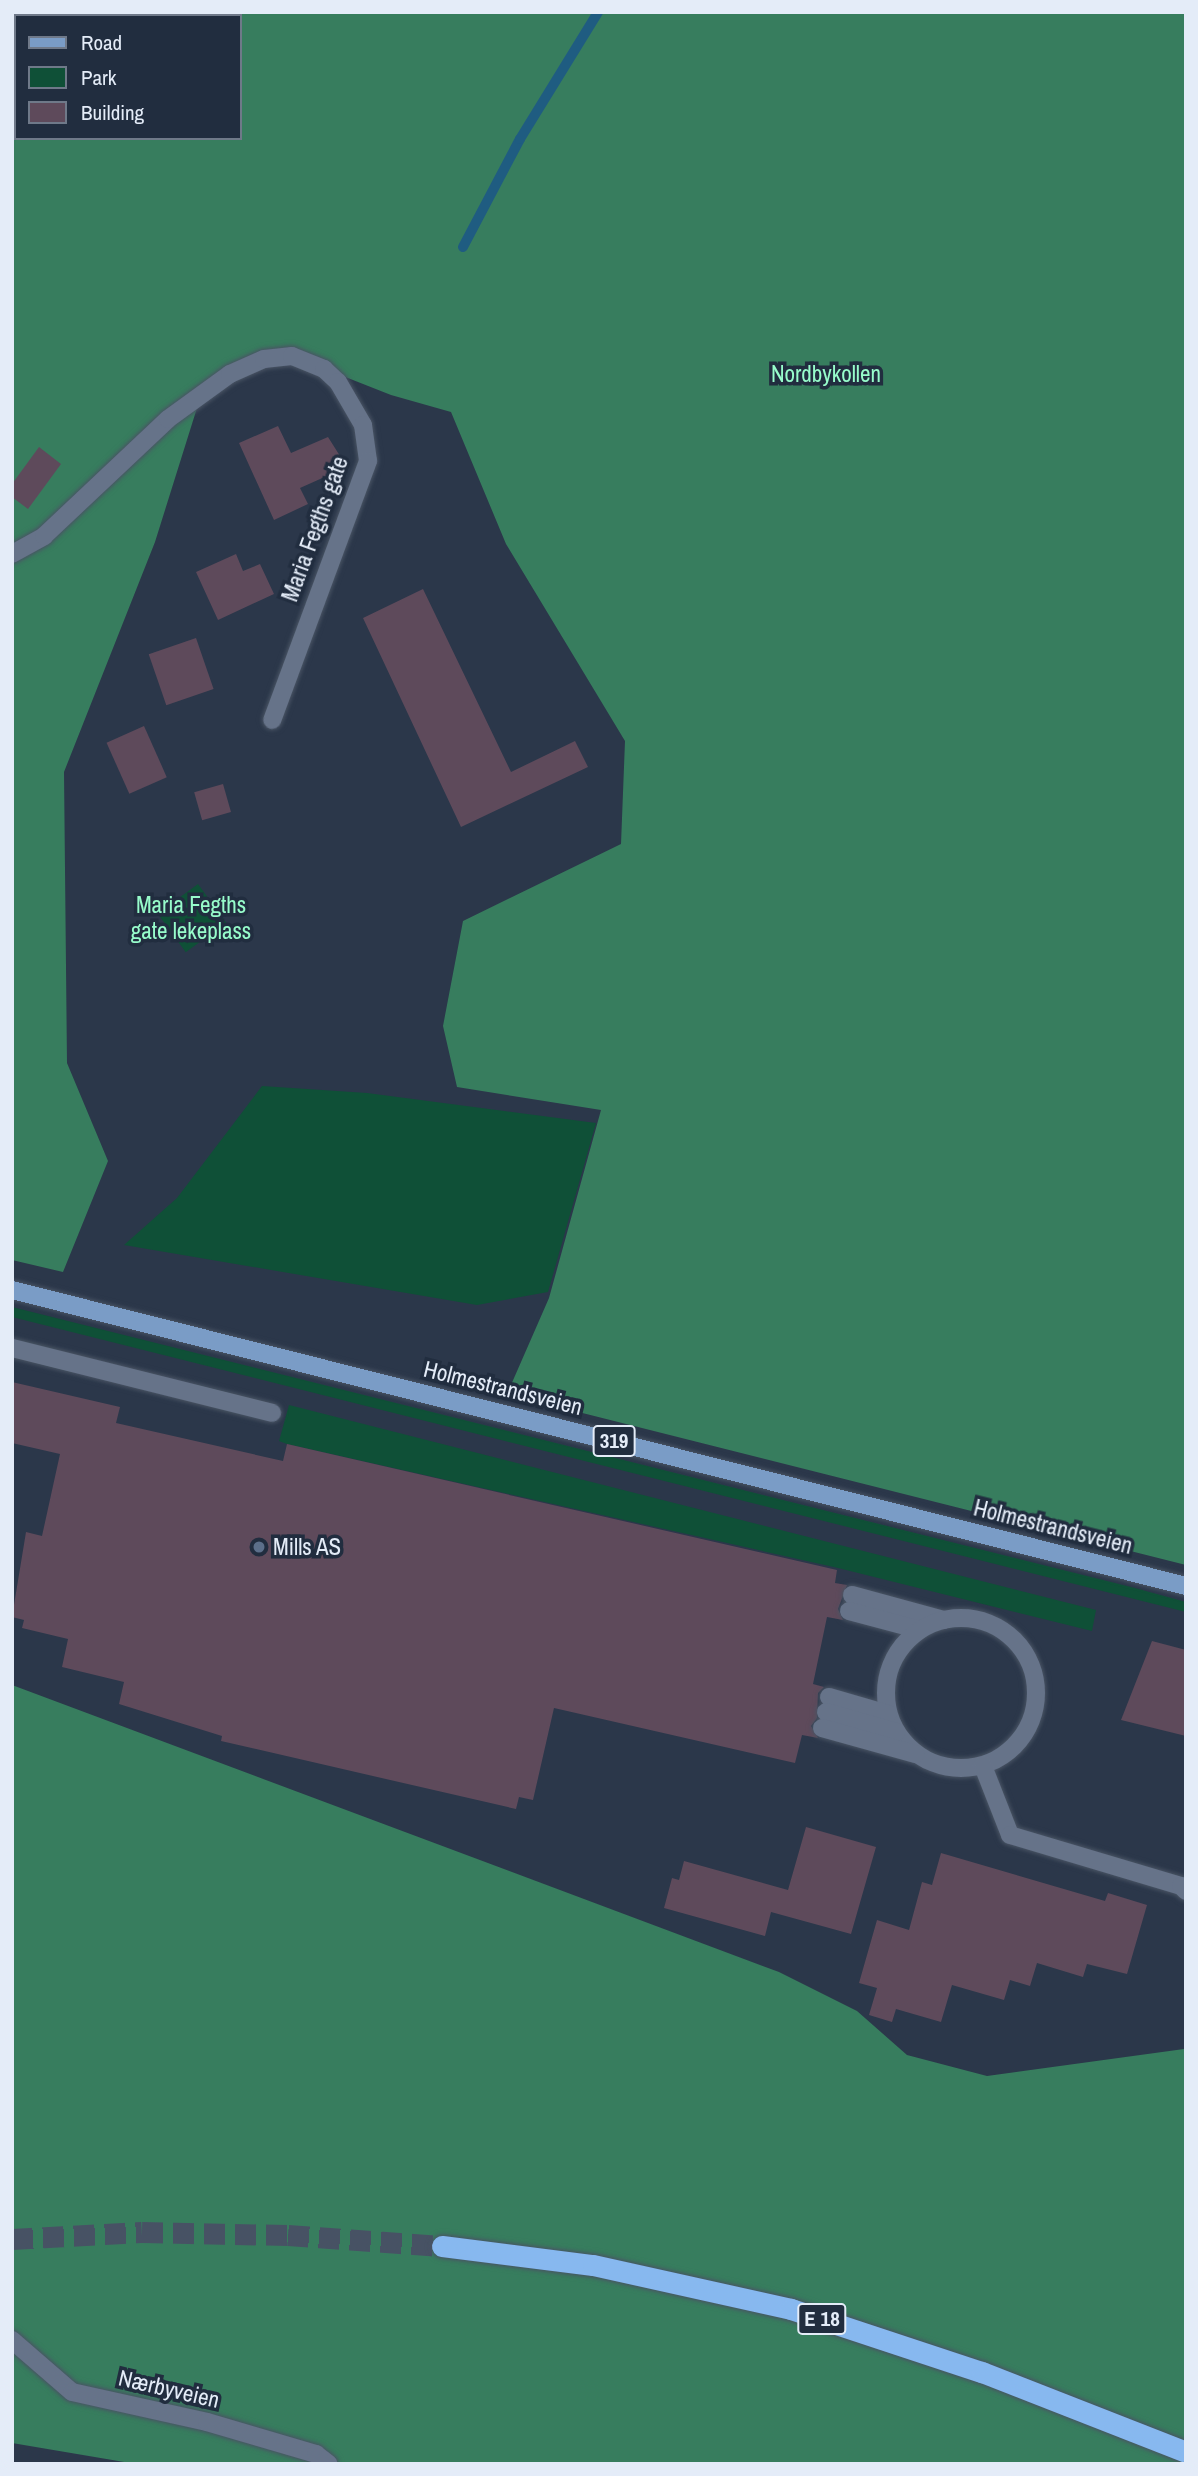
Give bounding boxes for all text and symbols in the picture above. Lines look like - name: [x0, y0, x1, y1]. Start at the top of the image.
- legend: [14, 14, 242, 140]
- text: Road: [81, 28, 122, 57]
- text: Park: [81, 63, 116, 92]
- text: Building: [81, 98, 144, 127]
- park label: Nordbykollen: [771, 360, 881, 388]
- street label: Maria Fegths gate: [276, 453, 354, 605]
- park label: Maria Fegths gate lekeplass: [131, 891, 251, 945]
- street label: Holmestrandsveien: [421, 1355, 585, 1421]
- road number: 319: [591, 1424, 637, 1458]
- street label: Holmestrandsveien: [971, 1494, 1135, 1560]
- place label: Mills AS: [273, 1533, 342, 1561]
- marker: Mills AS: [251, 1539, 267, 1555]
- road number: E 18: [796, 2302, 848, 2336]
- street label: Nærbyveien: [116, 2364, 222, 2414]

